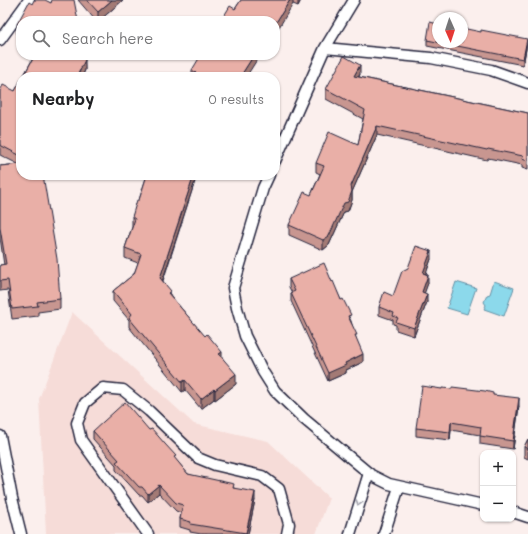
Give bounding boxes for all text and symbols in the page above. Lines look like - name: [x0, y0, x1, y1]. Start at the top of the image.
- north arrow: [432, 12, 468, 48]
- search box: [16, 16, 280, 60]
- icon: search: [30, 27, 52, 49]
- text: Search here: [62, 28, 153, 48]
- text: Nearby: [32, 87, 94, 109]
- text: 0 results: [209, 90, 264, 107]
- map controls: [480, 450, 516, 522]
- button: +: [480, 450, 516, 486]
- button: −: [480, 486, 516, 522]
- one-way arrow: [355, 500, 364, 507]

